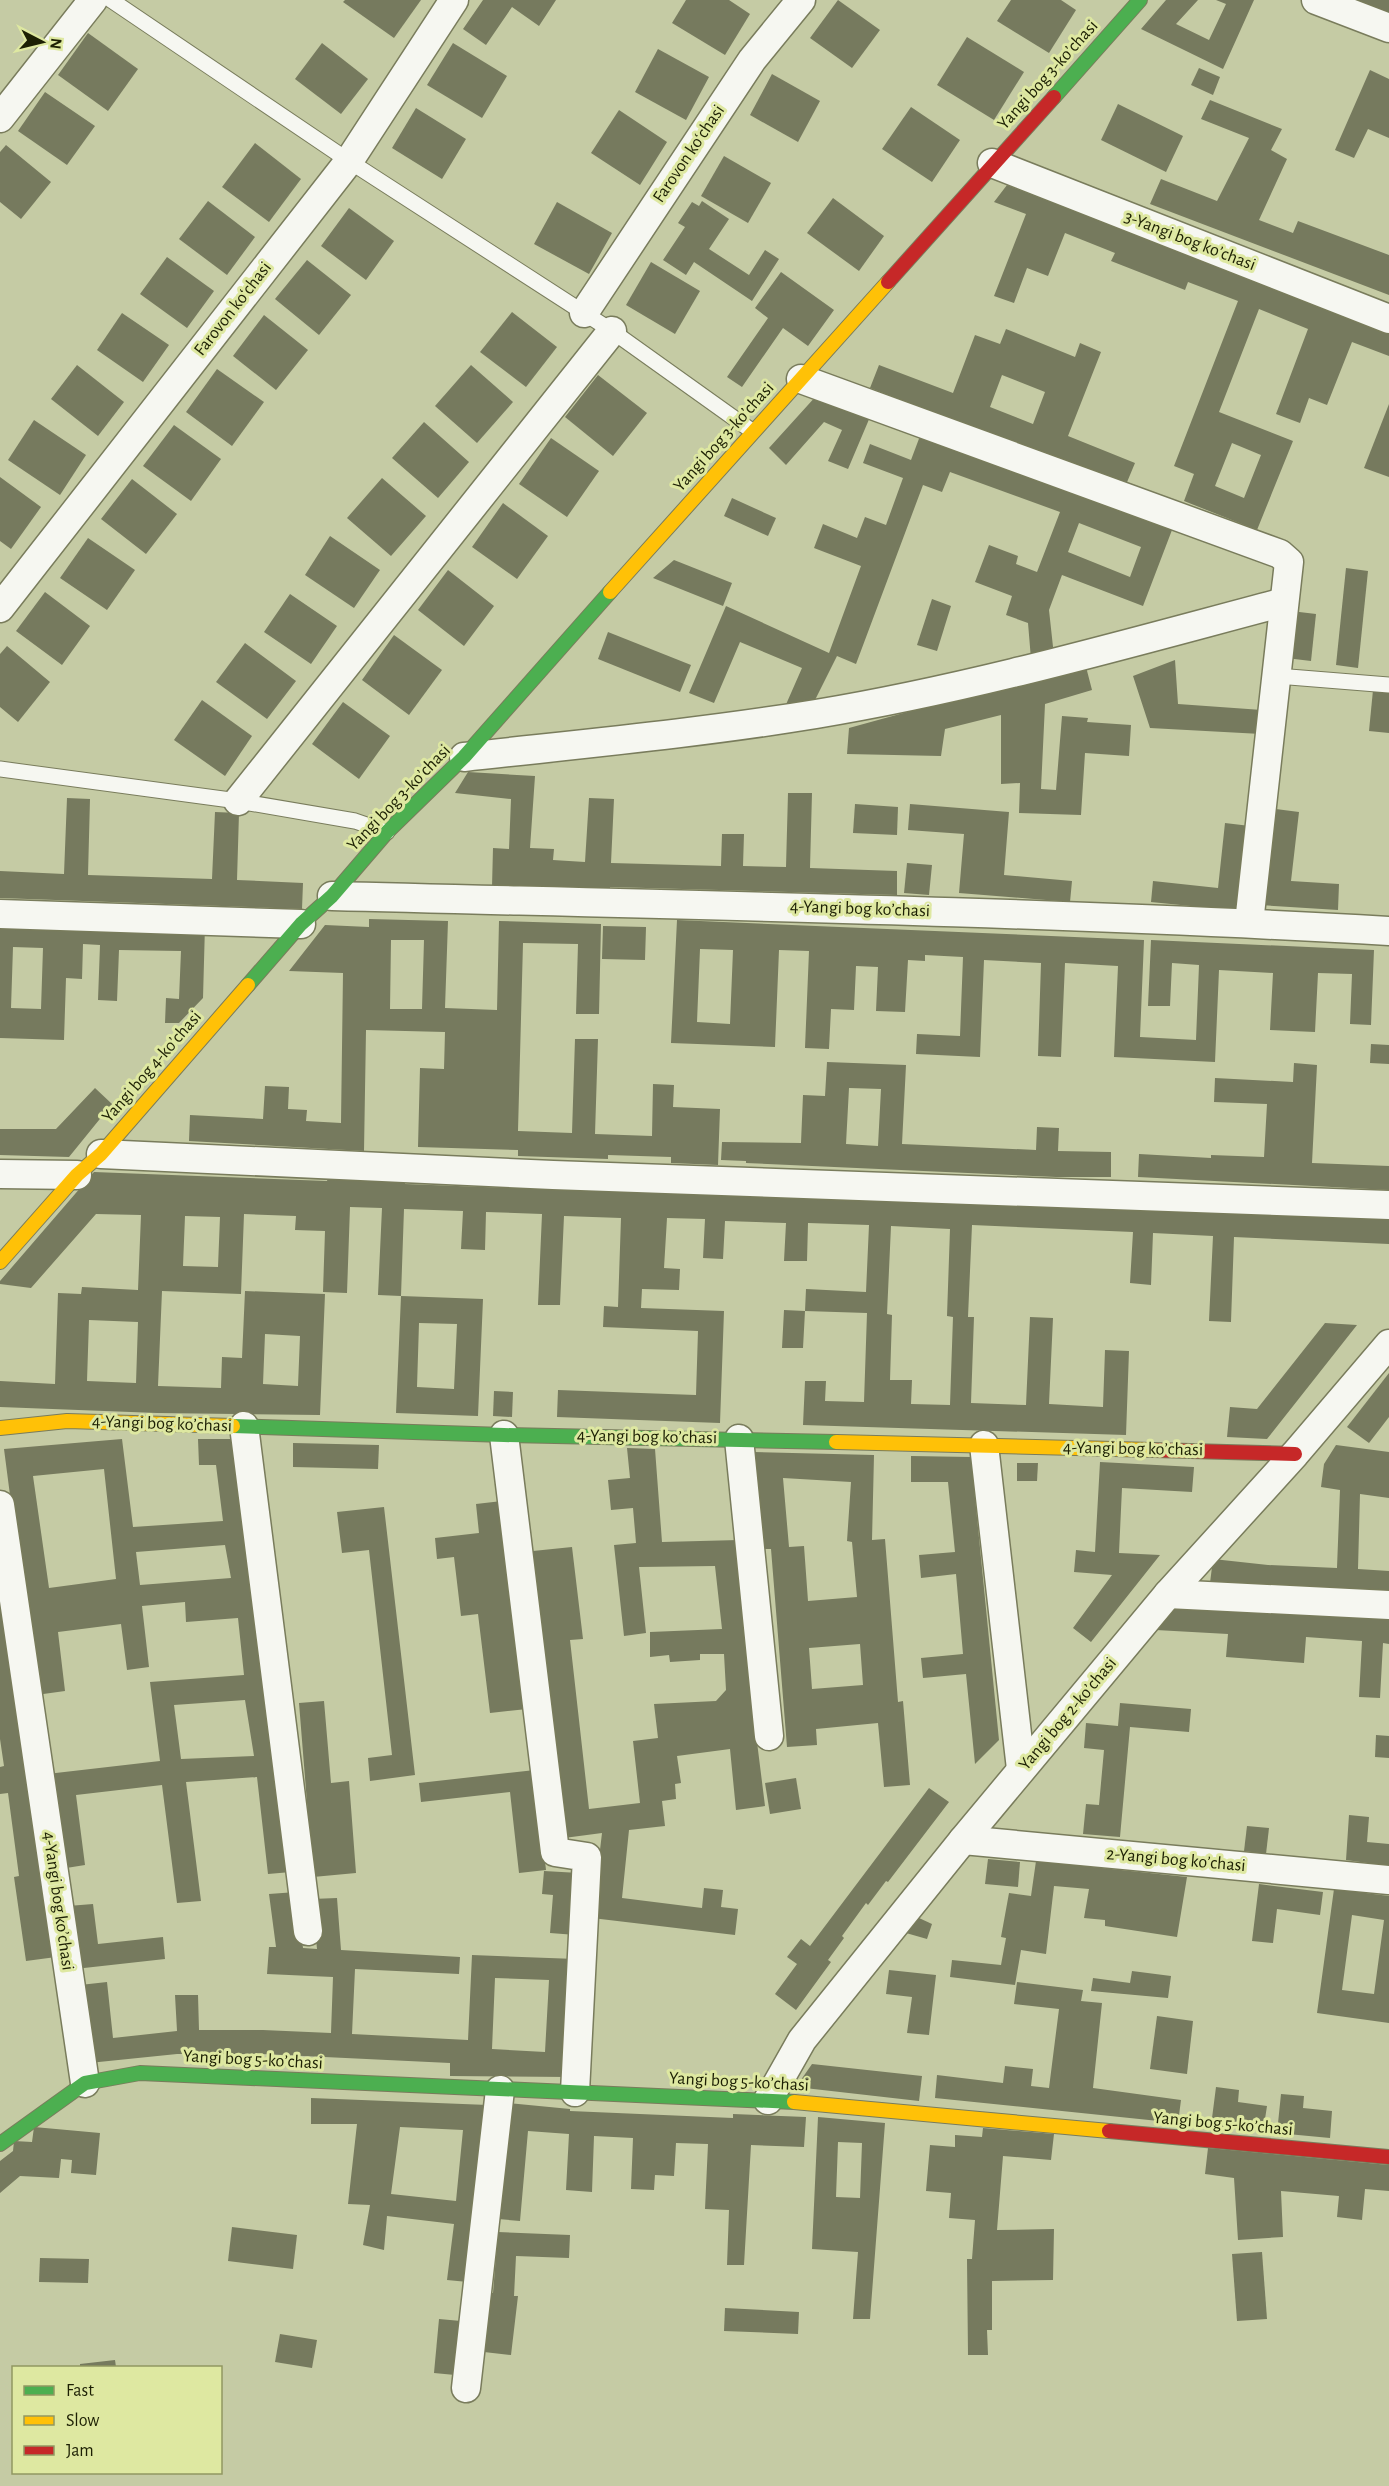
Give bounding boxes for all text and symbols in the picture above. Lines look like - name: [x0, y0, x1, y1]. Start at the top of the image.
- north arrow: [12, 12, 72, 72]
- street label: Yangi bog 3-koʼchasi: [994, 17, 1102, 133]
- text: N: [47, 37, 65, 50]
- street label: Farovon koʻchasi: [650, 102, 728, 206]
- street label: 3-Yangi bog koʼchasi: [1122, 208, 1258, 274]
- street label: Farovon koʻchasi: [191, 259, 275, 359]
- street label: Yangi bog 3-koʼchasi: [670, 379, 778, 495]
- street label: Yangi bog 3-koʼchasi: [344, 741, 454, 855]
- street label: 4-Yangi bog koʼchasi: [790, 898, 930, 920]
- street label: Yangi bog 4-koʼchasi: [99, 1008, 205, 1126]
- street label: 4-Yangi bog koʼchasi: [92, 1413, 232, 1435]
- street label: 4-Yangi bog koʼchasi: [577, 1427, 717, 1447]
- street label: 4-Yangi bog koʼchasi: [1063, 1439, 1203, 1459]
- street label: Yangi bog 2-koʼchasi: [1016, 1654, 1120, 1774]
- street label: 4-Yangi bog koʼchasi: [39, 1830, 77, 1972]
- street label: 2-Yangi bog koʼchasi: [1106, 1845, 1246, 1875]
- street label: Yangi bog 5-koʼchasi: [183, 2047, 323, 2073]
- street label: Yangi bog 5-koʼchasi: [669, 2069, 809, 2095]
- street label: Yangi bog 5-koʼchasi: [1152, 2109, 1294, 2139]
- legend: [12, 2366, 222, 2474]
- text: Fast: [66, 2382, 94, 2400]
- text: Slow: [66, 2412, 99, 2430]
- text: Jam: [66, 2442, 94, 2460]

